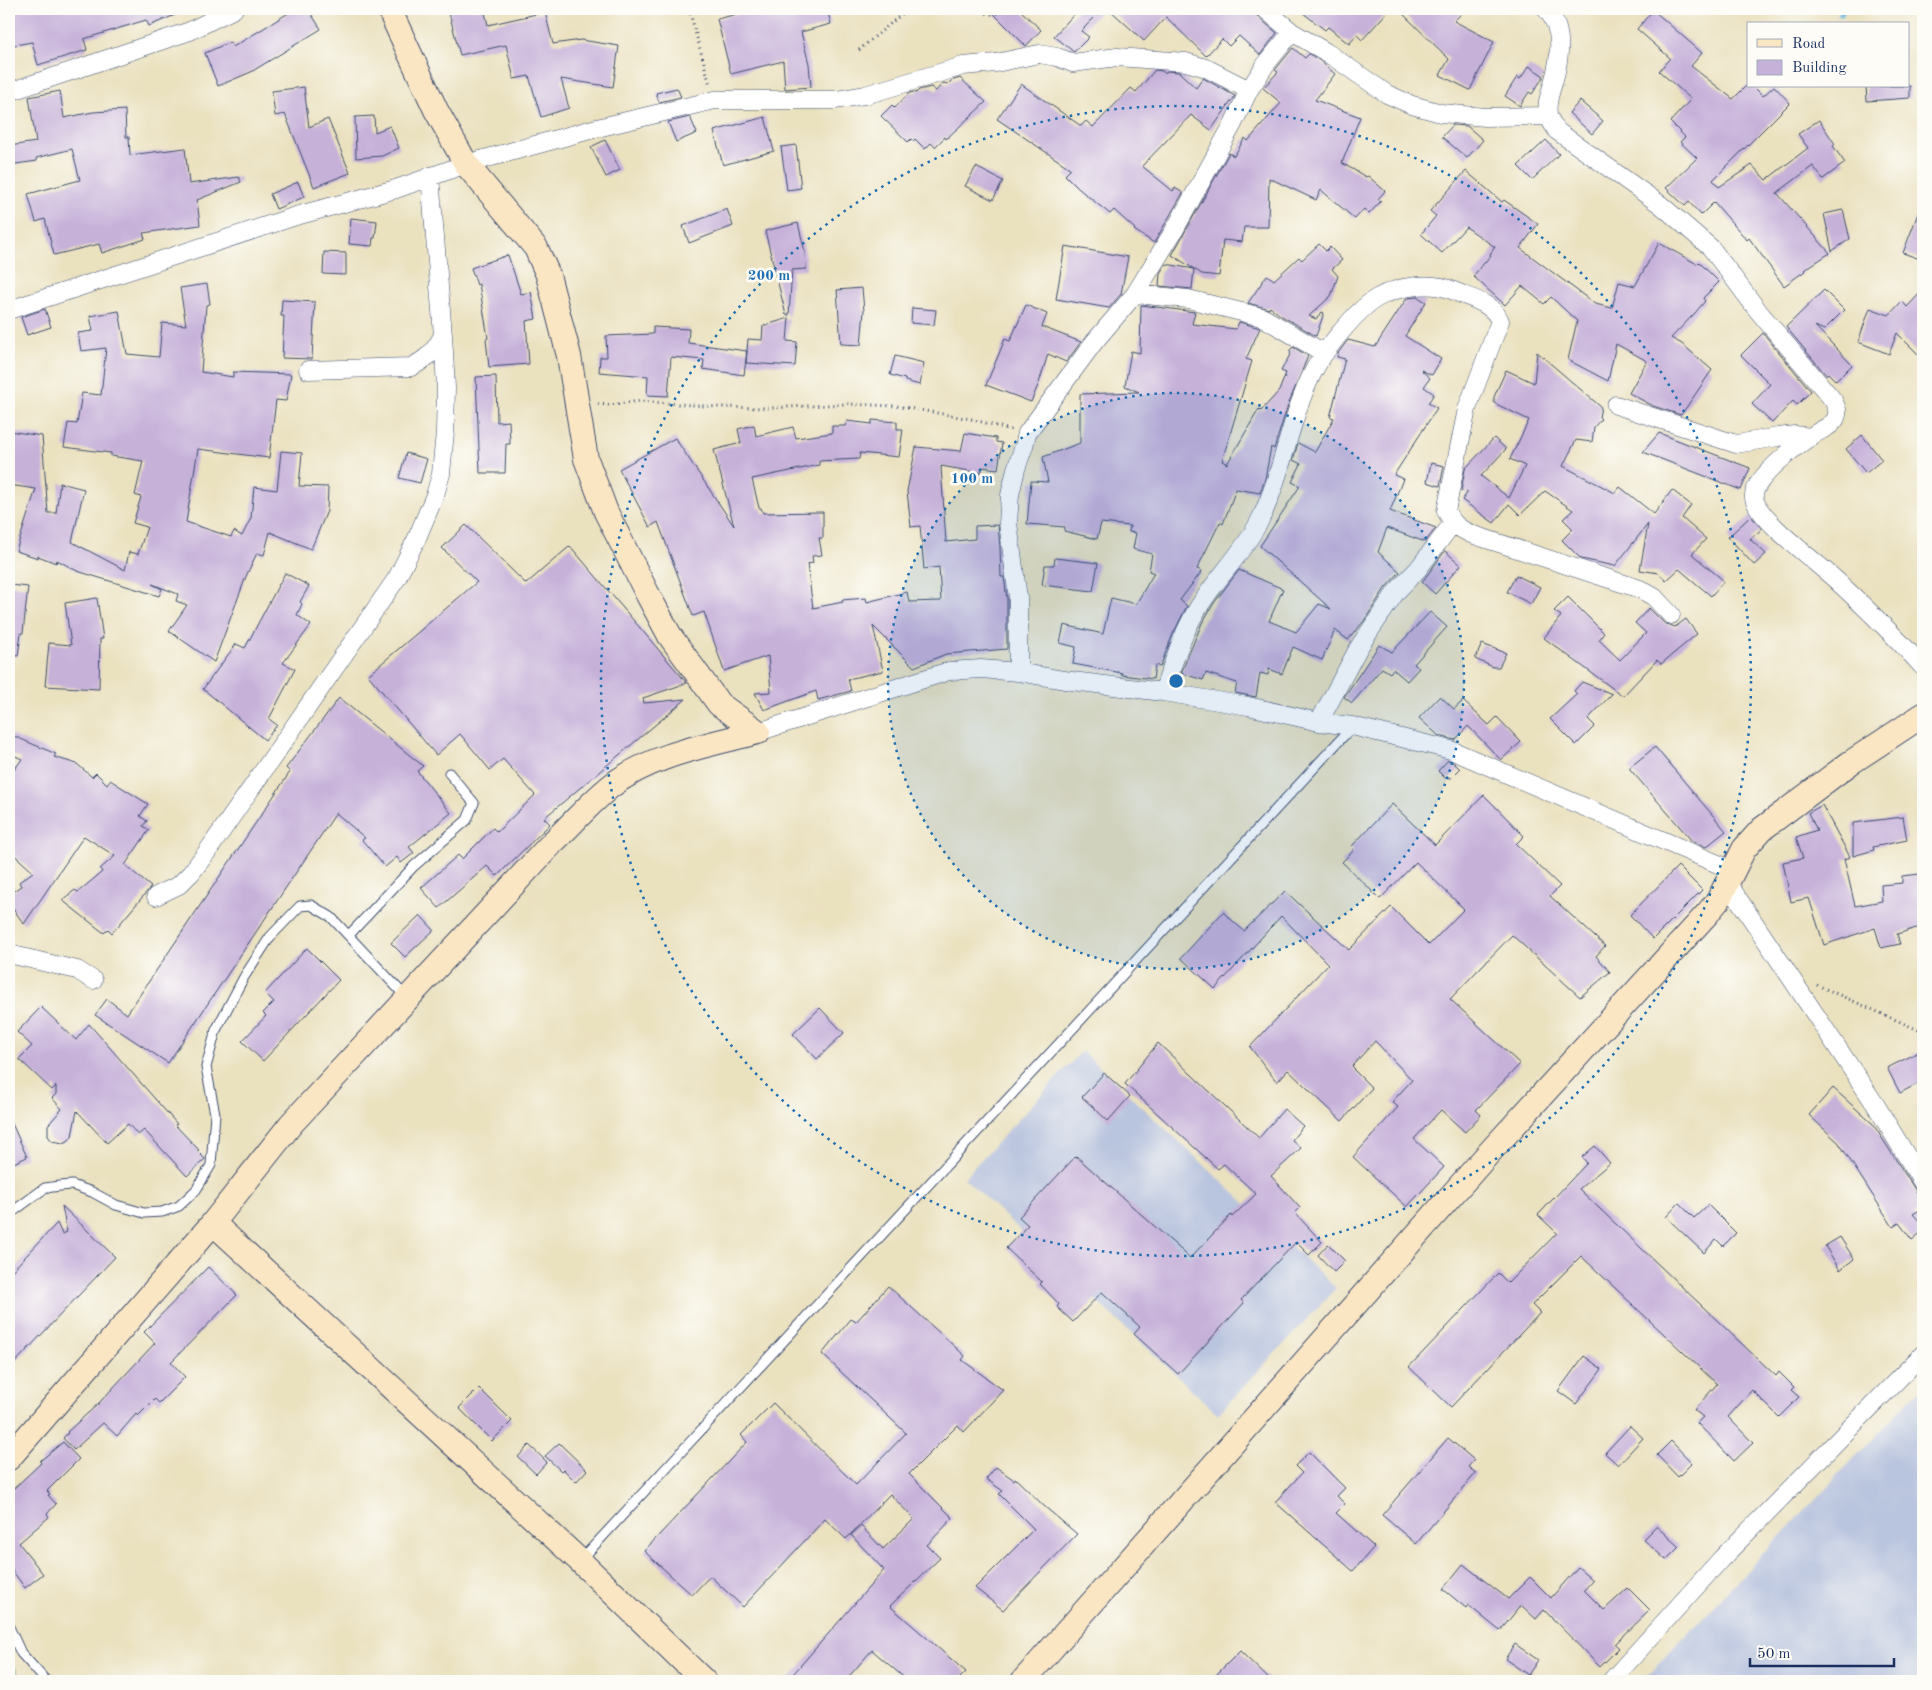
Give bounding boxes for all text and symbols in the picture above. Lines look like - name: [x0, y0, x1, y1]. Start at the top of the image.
- legend: [1747, 22, 1910, 88]
- text: Road: [1792, 37, 1826, 52]
- text: Building: [1792, 61, 1847, 76]
- text: 200 m: [748, 269, 790, 284]
- text: 100 m: [951, 472, 993, 487]
- centre of rings: [1167, 672, 1185, 690]
- scale bar: [1750, 1635, 1893, 1667]
- text: 50 m: [1757, 1647, 1791, 1662]

